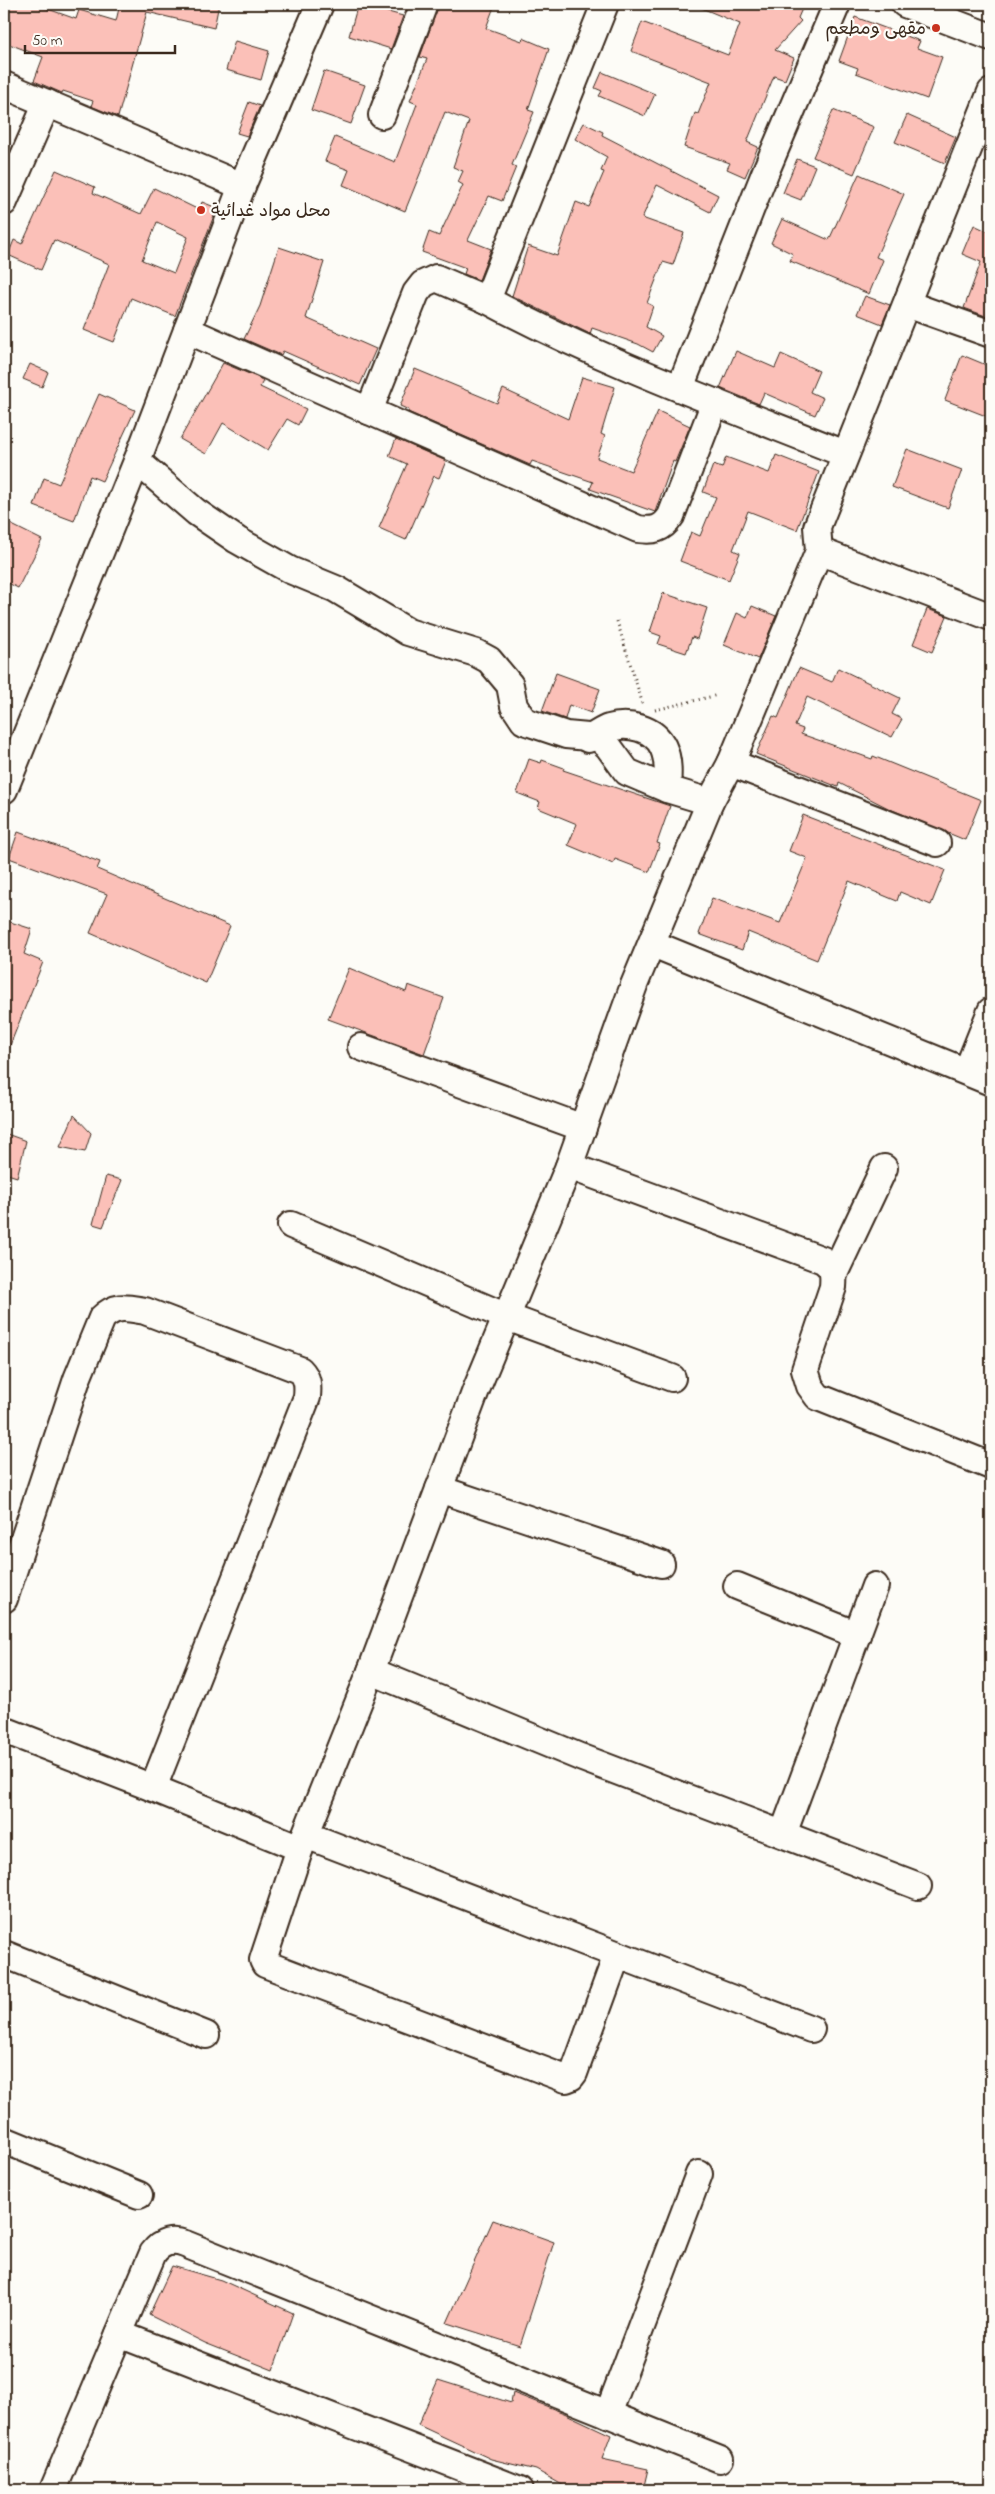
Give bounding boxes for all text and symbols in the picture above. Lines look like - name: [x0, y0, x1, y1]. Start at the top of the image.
- place label: مقهى ومطعم: [825, 17, 926, 43]
- scale bar: [25, 22, 175, 54]
- marker: مقهى ومطعم: [930, 22, 942, 34]
- text: 50 m: [32, 30, 63, 52]
- place label: محل مواد غدائية: [211, 199, 331, 225]
- marker: محل مواد غدائية: [195, 204, 207, 216]

